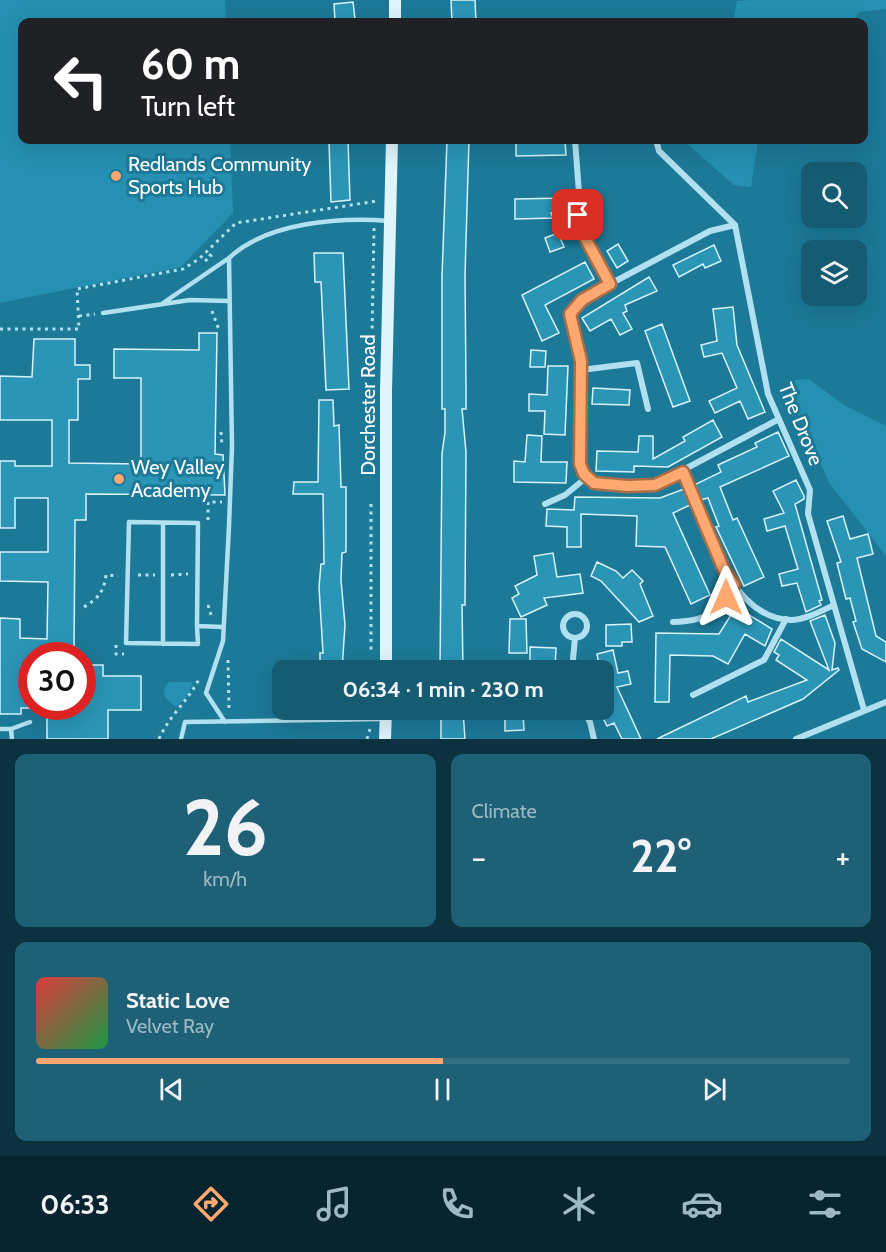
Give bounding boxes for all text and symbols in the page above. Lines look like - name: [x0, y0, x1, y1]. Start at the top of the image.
- text: 60 m: [141, 38, 240, 90]
- icon: left: [42, 42, 120, 120]
- text: Turn left: [141, 90, 235, 123]
- place label: Redlands Community Sports Hub: [128, 152, 311, 199]
- map controls: [801, 162, 867, 306]
- button: search: [801, 162, 867, 228]
- marker: Redlands Community Sports Hub: [109, 169, 123, 183]
- pin: [552, 189, 603, 240]
- icon: arrive: [561, 198, 594, 231]
- button: layers: [801, 240, 867, 306]
- street label: Dorchester Road: [356, 334, 380, 476]
- street label: The Drove: [774, 379, 828, 469]
- place label: Wey Valley Academy: [131, 455, 224, 502]
- marker: Wey Valley Academy: [112, 472, 126, 486]
- position arrow: [694, 565, 758, 629]
- speed limit sign: 30: [18, 642, 96, 720]
- text: 06:34 · 1 min · 230 m: [342, 676, 544, 703]
- text: 26: [183, 780, 268, 875]
- text: Climate: [472, 799, 537, 823]
- text: 22°: [630, 829, 691, 883]
- text: −: [472, 837, 486, 877]
- text: +: [835, 837, 850, 877]
- text: km/h: [203, 867, 247, 891]
- text: Static Love: [126, 987, 230, 1014]
- text: Velvet Ray: [126, 1014, 214, 1038]
- icon: previous: [155, 1073, 188, 1106]
- icon: pause: [426, 1073, 459, 1106]
- icon: next: [698, 1073, 731, 1106]
- icon: directions: [190, 1183, 232, 1225]
- icon: music: [313, 1183, 355, 1225]
- icon: phone: [436, 1183, 478, 1225]
- icon: climate: [558, 1183, 600, 1225]
- icon: car: [681, 1183, 723, 1225]
- icon: filters: [804, 1183, 846, 1225]
- text: 06:33: [40, 1188, 110, 1221]

